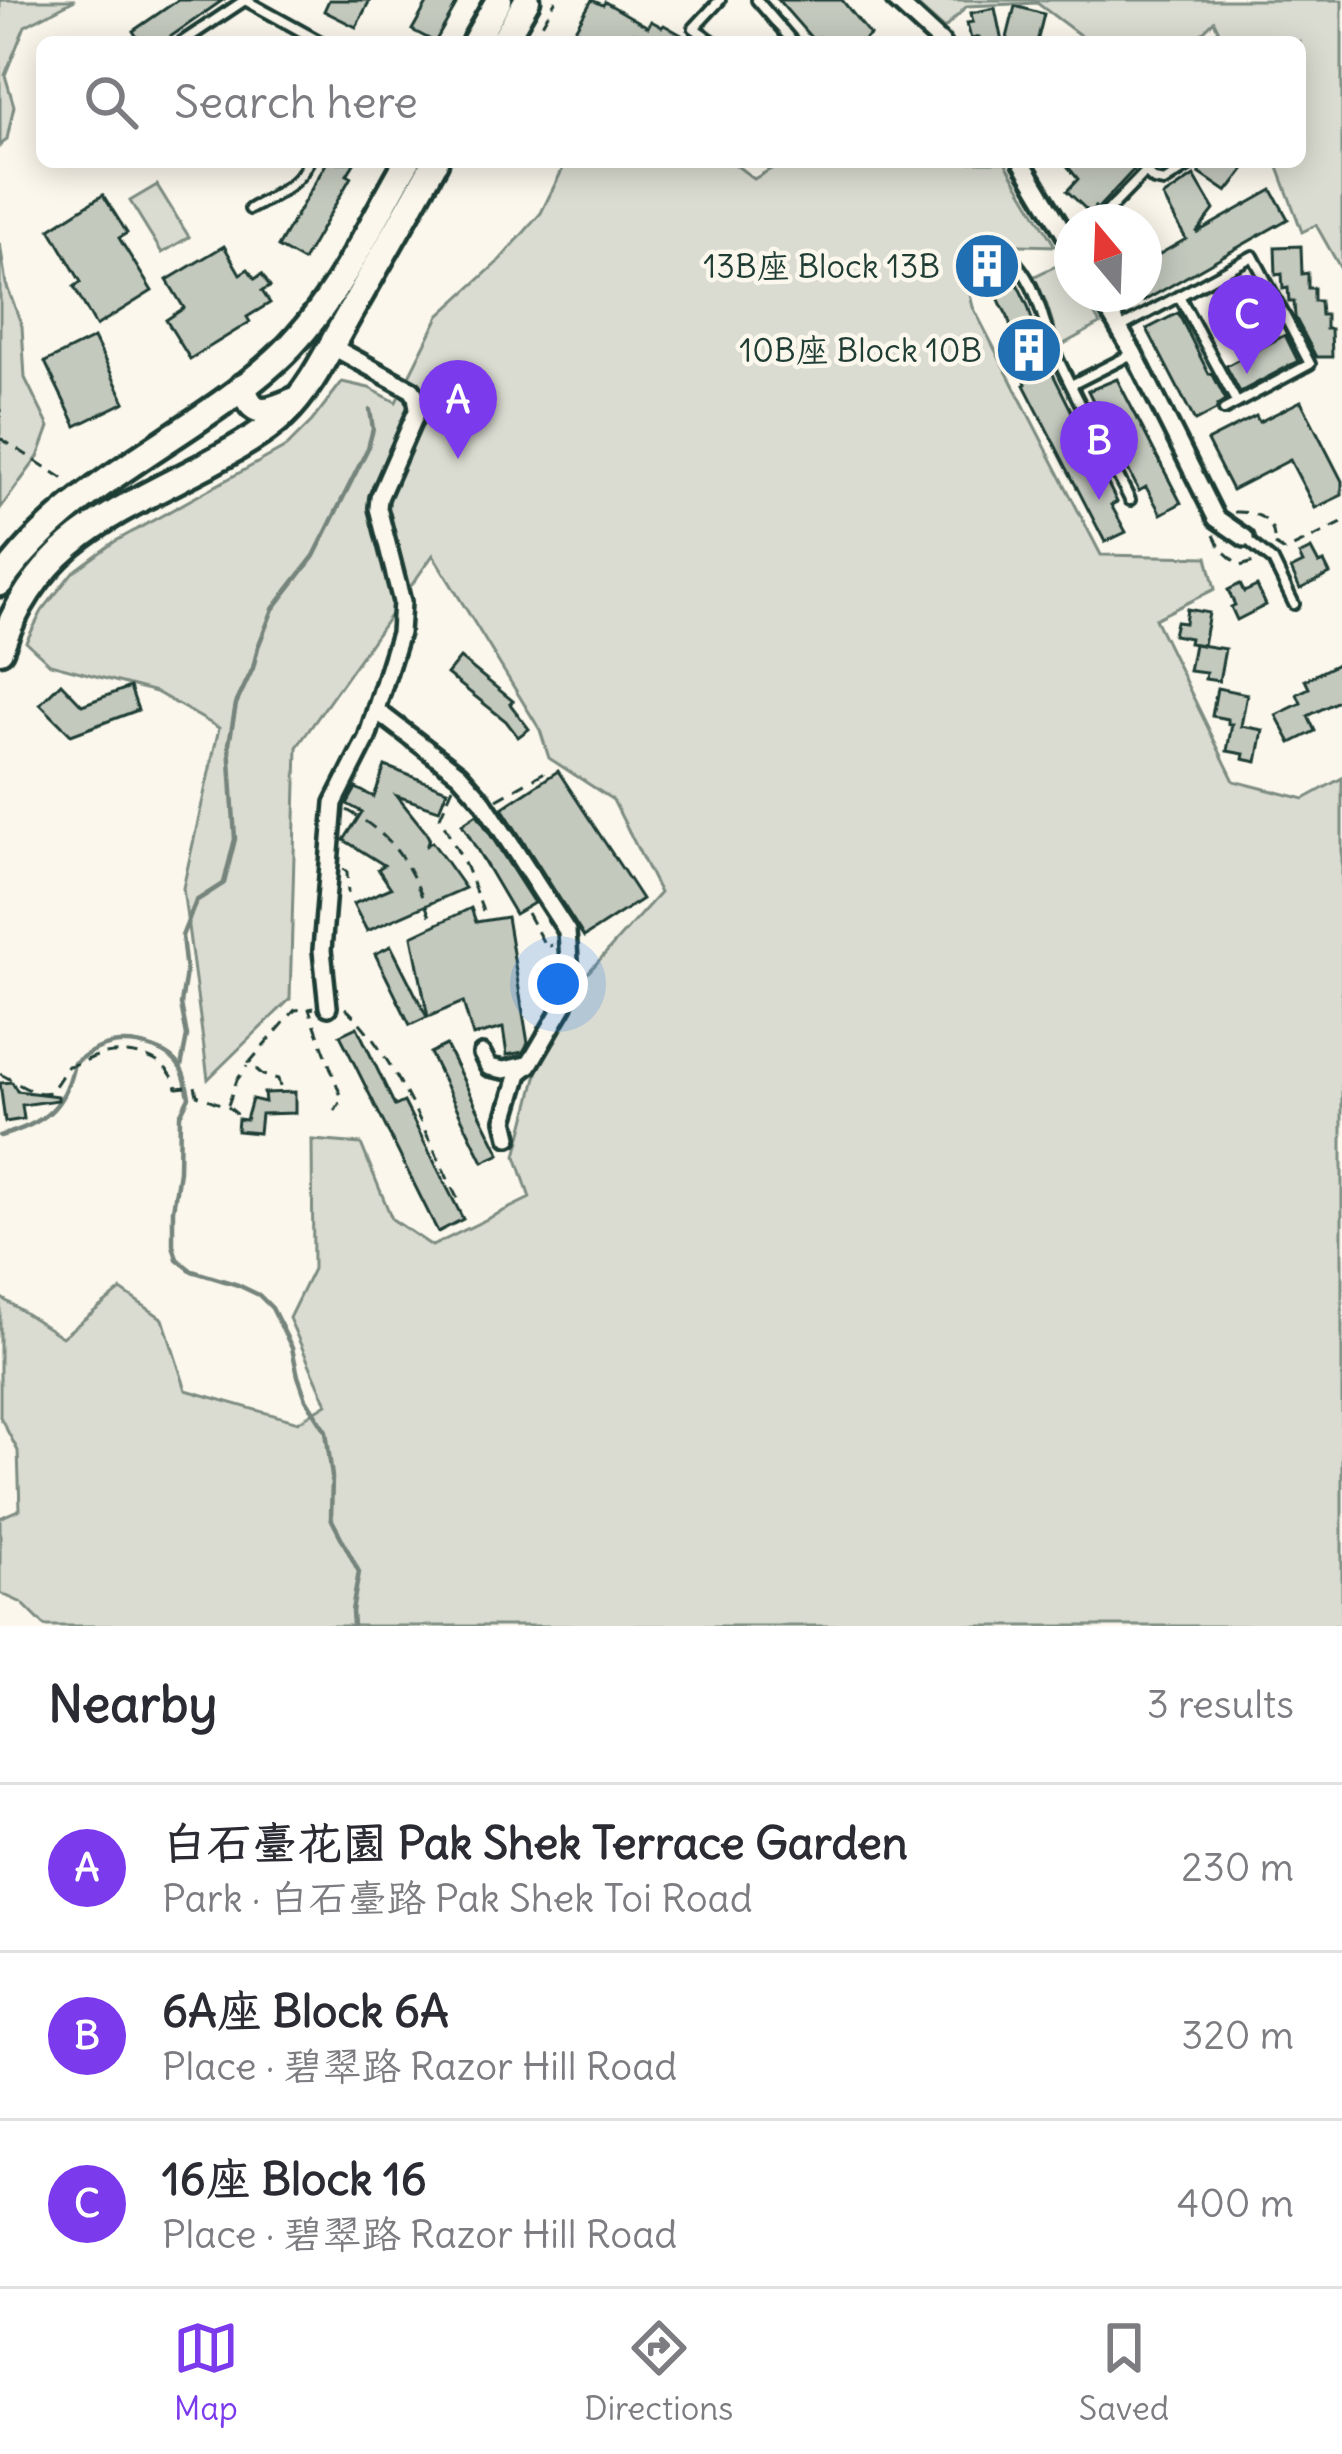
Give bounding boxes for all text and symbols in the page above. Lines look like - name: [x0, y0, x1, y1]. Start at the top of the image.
- search box: [36, 36, 1306, 168]
- icon: search: [78, 69, 144, 135]
- text: Search here: [174, 74, 418, 130]
- north arrow: [1054, 204, 1162, 312]
- building icon: 13B座 Block 13B: [952, 231, 1022, 301]
- place label: 13B座 Block 13B: [703, 245, 940, 287]
- pin: C: [1208, 275, 1286, 374]
- building icon: 10B座 Block 10B: [994, 315, 1064, 385]
- place label: 10B座 Block 10B: [739, 329, 982, 371]
- pin: A: [419, 360, 497, 459]
- pin: B: [1060, 401, 1138, 500]
- your location: [528, 954, 588, 1014]
- text: Nearby: [48, 1672, 217, 1736]
- text: 3 results: [1147, 1680, 1294, 1729]
- text: 白石臺花園 Pak Shek Terrace Garden: [162, 1815, 908, 1871]
- text: A: [74, 1843, 100, 1892]
- text: 230 m: [1181, 1843, 1294, 1892]
- text: Park · 白石臺路 Pak Shek Toi Road: [162, 1874, 753, 1923]
- text: 6A座 Block 6A: [162, 1983, 449, 2039]
- text: B: [74, 2011, 100, 2060]
- text: 320 m: [1181, 2011, 1294, 2060]
- text: Place · 碧翠路 Razor Hill Road: [162, 2042, 677, 2091]
- text: 16座 Block 16: [162, 2151, 427, 2207]
- text: C: [74, 2179, 100, 2228]
- text: 400 m: [1177, 2179, 1294, 2228]
- text: Place · 碧翠路 Razor Hill Road: [162, 2210, 677, 2259]
- tab: Map: [173, 2315, 239, 2429]
- tab: Directions: [584, 2315, 733, 2429]
- tab: Saved: [1079, 2315, 1169, 2429]

